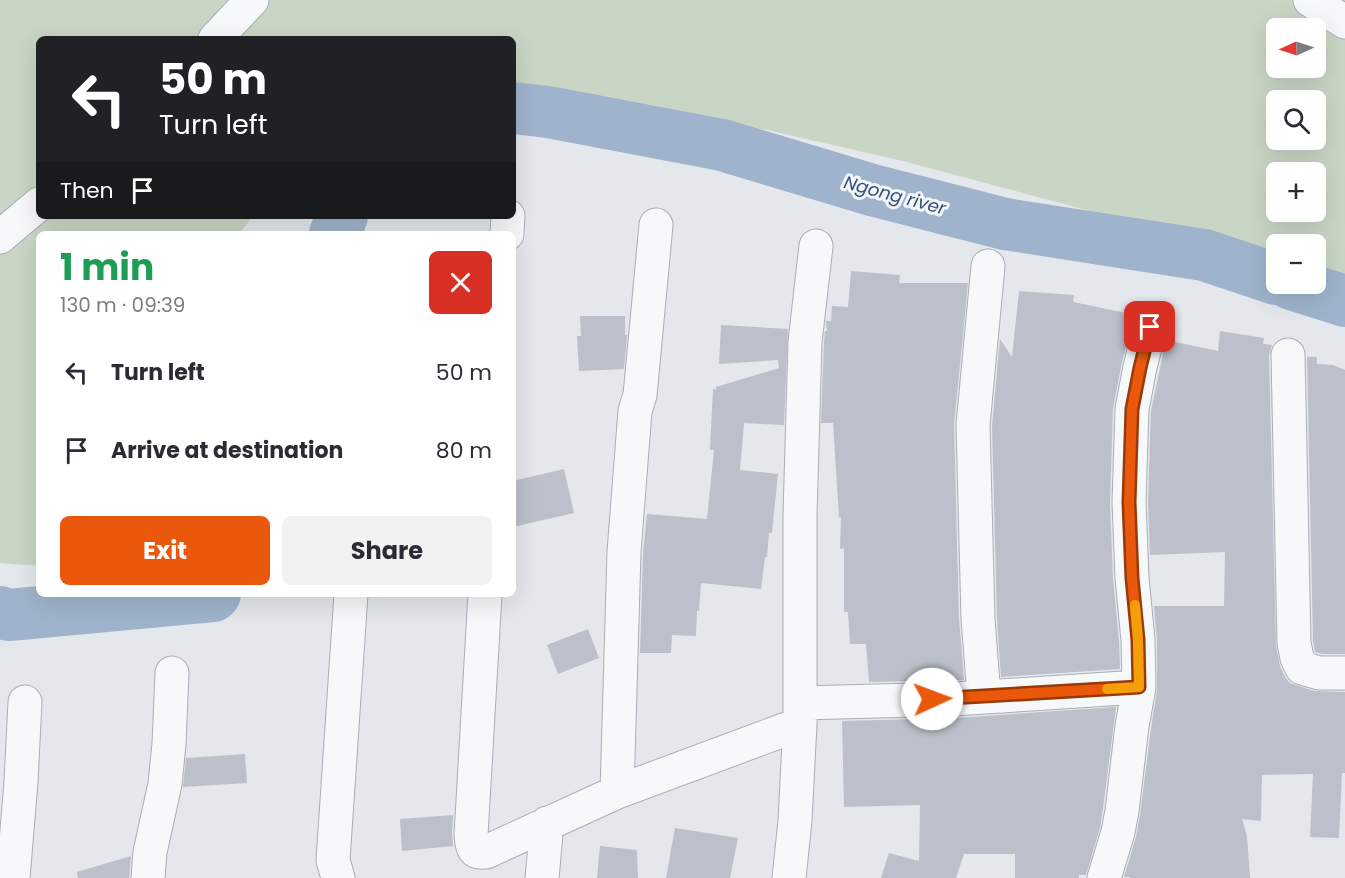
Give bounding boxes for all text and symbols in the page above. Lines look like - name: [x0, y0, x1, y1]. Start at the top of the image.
- north arrow: [1266, 18, 1326, 78]
- map controls: [1266, 18, 1326, 294]
- text: 50 m: [159, 50, 267, 109]
- icon: left: [60, 60, 138, 138]
- button: search: [1266, 90, 1326, 150]
- text: Turn left: [159, 106, 268, 143]
- button: +: [1266, 162, 1326, 222]
- water label: Ngong river: [841, 169, 950, 221]
- icon: arrive: [126, 174, 159, 207]
- text: Then: [60, 175, 114, 206]
- button: −: [1266, 234, 1326, 294]
- text: 1 min: [60, 242, 154, 293]
- button: close: [429, 251, 492, 314]
- text: 130 m · 09:39: [60, 291, 185, 319]
- pin: [1124, 301, 1175, 352]
- icon: arrive: [1133, 310, 1166, 343]
- icon: left: [60, 356, 93, 389]
- text: Turn left: [111, 357, 205, 388]
- text: 50 m: [436, 357, 492, 388]
- icon: arrive: [60, 434, 93, 467]
- text: Arrive at destination: [111, 435, 343, 466]
- text: 80 m: [436, 435, 492, 466]
- button: Exit: [60, 516, 270, 585]
- button: Share: [282, 516, 492, 585]
- position arrow: [900, 667, 964, 731]

